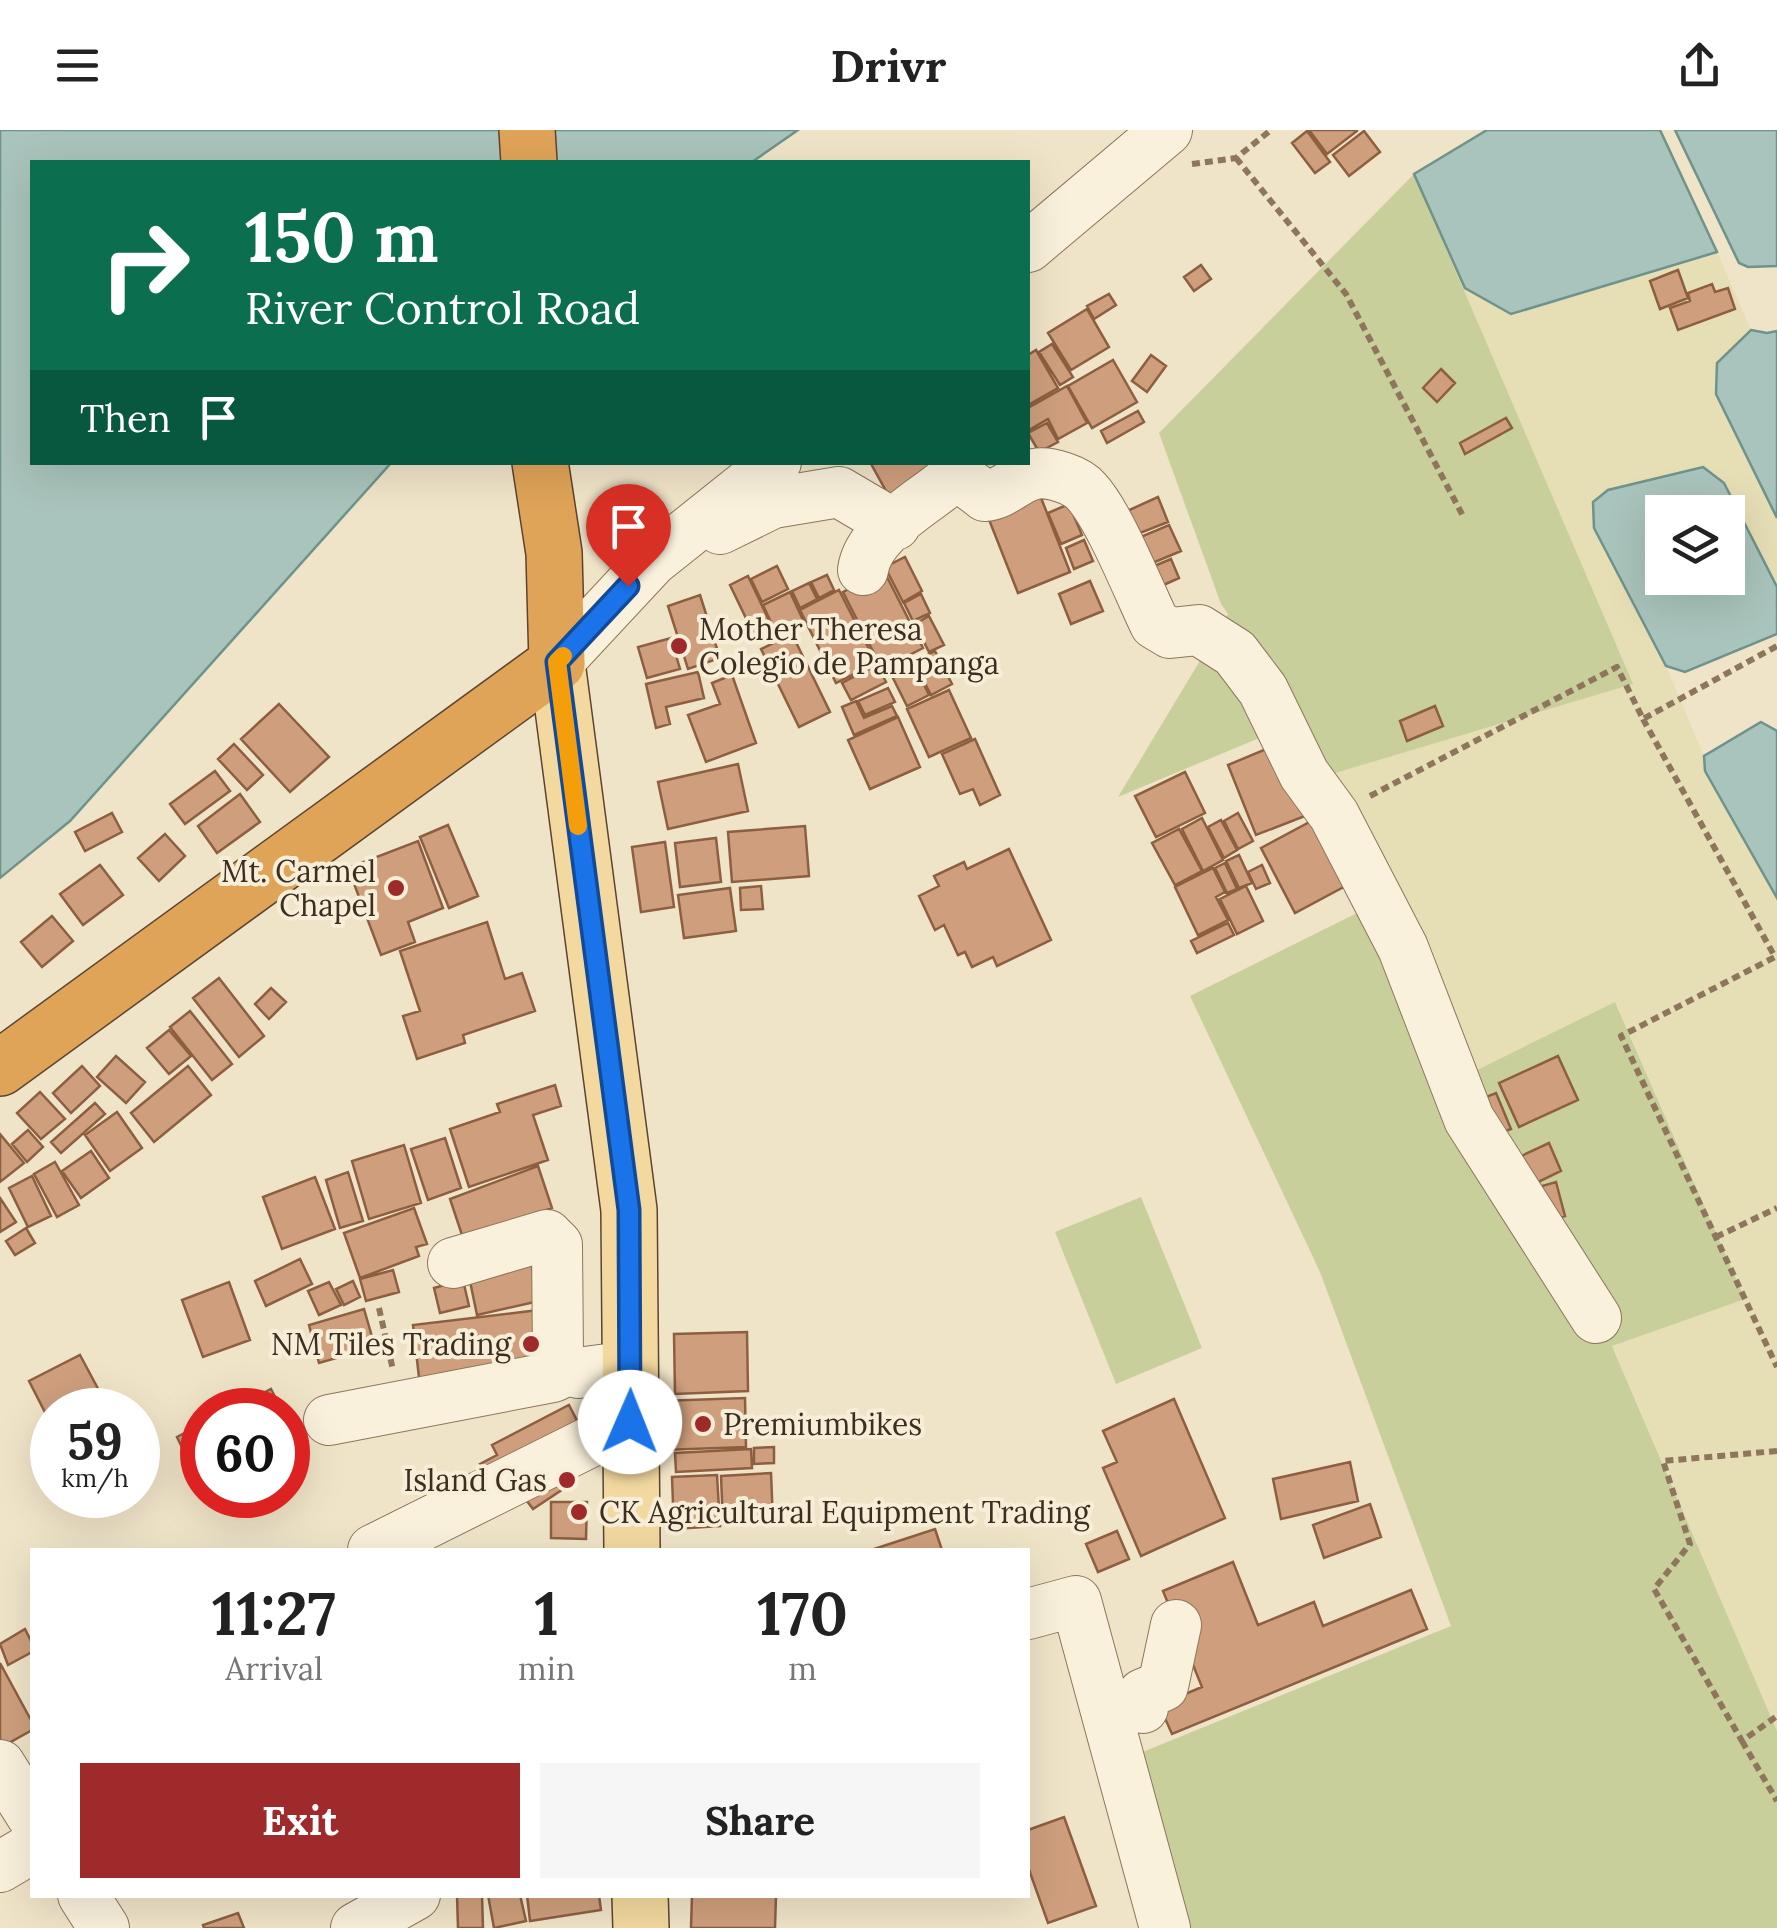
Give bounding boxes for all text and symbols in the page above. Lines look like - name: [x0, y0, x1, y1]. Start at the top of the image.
- text: Drivr: [831, 37, 946, 94]
- icon: menu: [50, 38, 105, 93]
- icon: share: [1672, 38, 1727, 93]
- text: 150 m: [245, 192, 439, 281]
- icon: right: [80, 200, 210, 330]
- text: River Control Road: [245, 279, 640, 336]
- icon: arrive: [191, 390, 246, 445]
- text: Then: [80, 394, 171, 442]
- pin: [586, 484, 671, 587]
- map controls: [1645, 495, 1745, 595]
- button: layers: [1645, 495, 1745, 595]
- icon: arrive: [601, 499, 656, 554]
- place label: Mother Theresa Colegio de Pampanga: [699, 610, 999, 683]
- marker: Mother Theresa Colegio de Pampanga: [668, 635, 690, 657]
- place label: Mt. Carmel Chapel: [221, 852, 376, 924]
- marker: Mt. Carmel Chapel: [385, 877, 407, 899]
- place label: NM Tiles Trading: [271, 1325, 512, 1364]
- marker: NM Tiles Trading: [520, 1333, 542, 1355]
- position arrow: [578, 1370, 682, 1474]
- speed limit sign: 60: [180, 1388, 310, 1518]
- place label: Premiumbikes: [723, 1405, 922, 1443]
- text: 59: [67, 1409, 123, 1473]
- marker: Premiumbikes: [692, 1413, 714, 1435]
- place label: Island Gas: [403, 1461, 547, 1499]
- text: km/h: [61, 1462, 129, 1494]
- marker: Island Gas: [556, 1469, 578, 1491]
- place label: CK Agricultural Equipment Trading: [599, 1493, 1091, 1532]
- marker: CK Agricultural Equipment Trading: [568, 1501, 590, 1523]
- text: 11:27: [212, 1575, 336, 1651]
- text: 1: [534, 1575, 559, 1651]
- text: 170: [757, 1575, 848, 1651]
- text: Arrival: [225, 1648, 323, 1689]
- text: min: [518, 1648, 575, 1689]
- text: m: [788, 1648, 817, 1689]
- button: Exit: [80, 1763, 520, 1878]
- button: Share: [540, 1763, 980, 1878]

